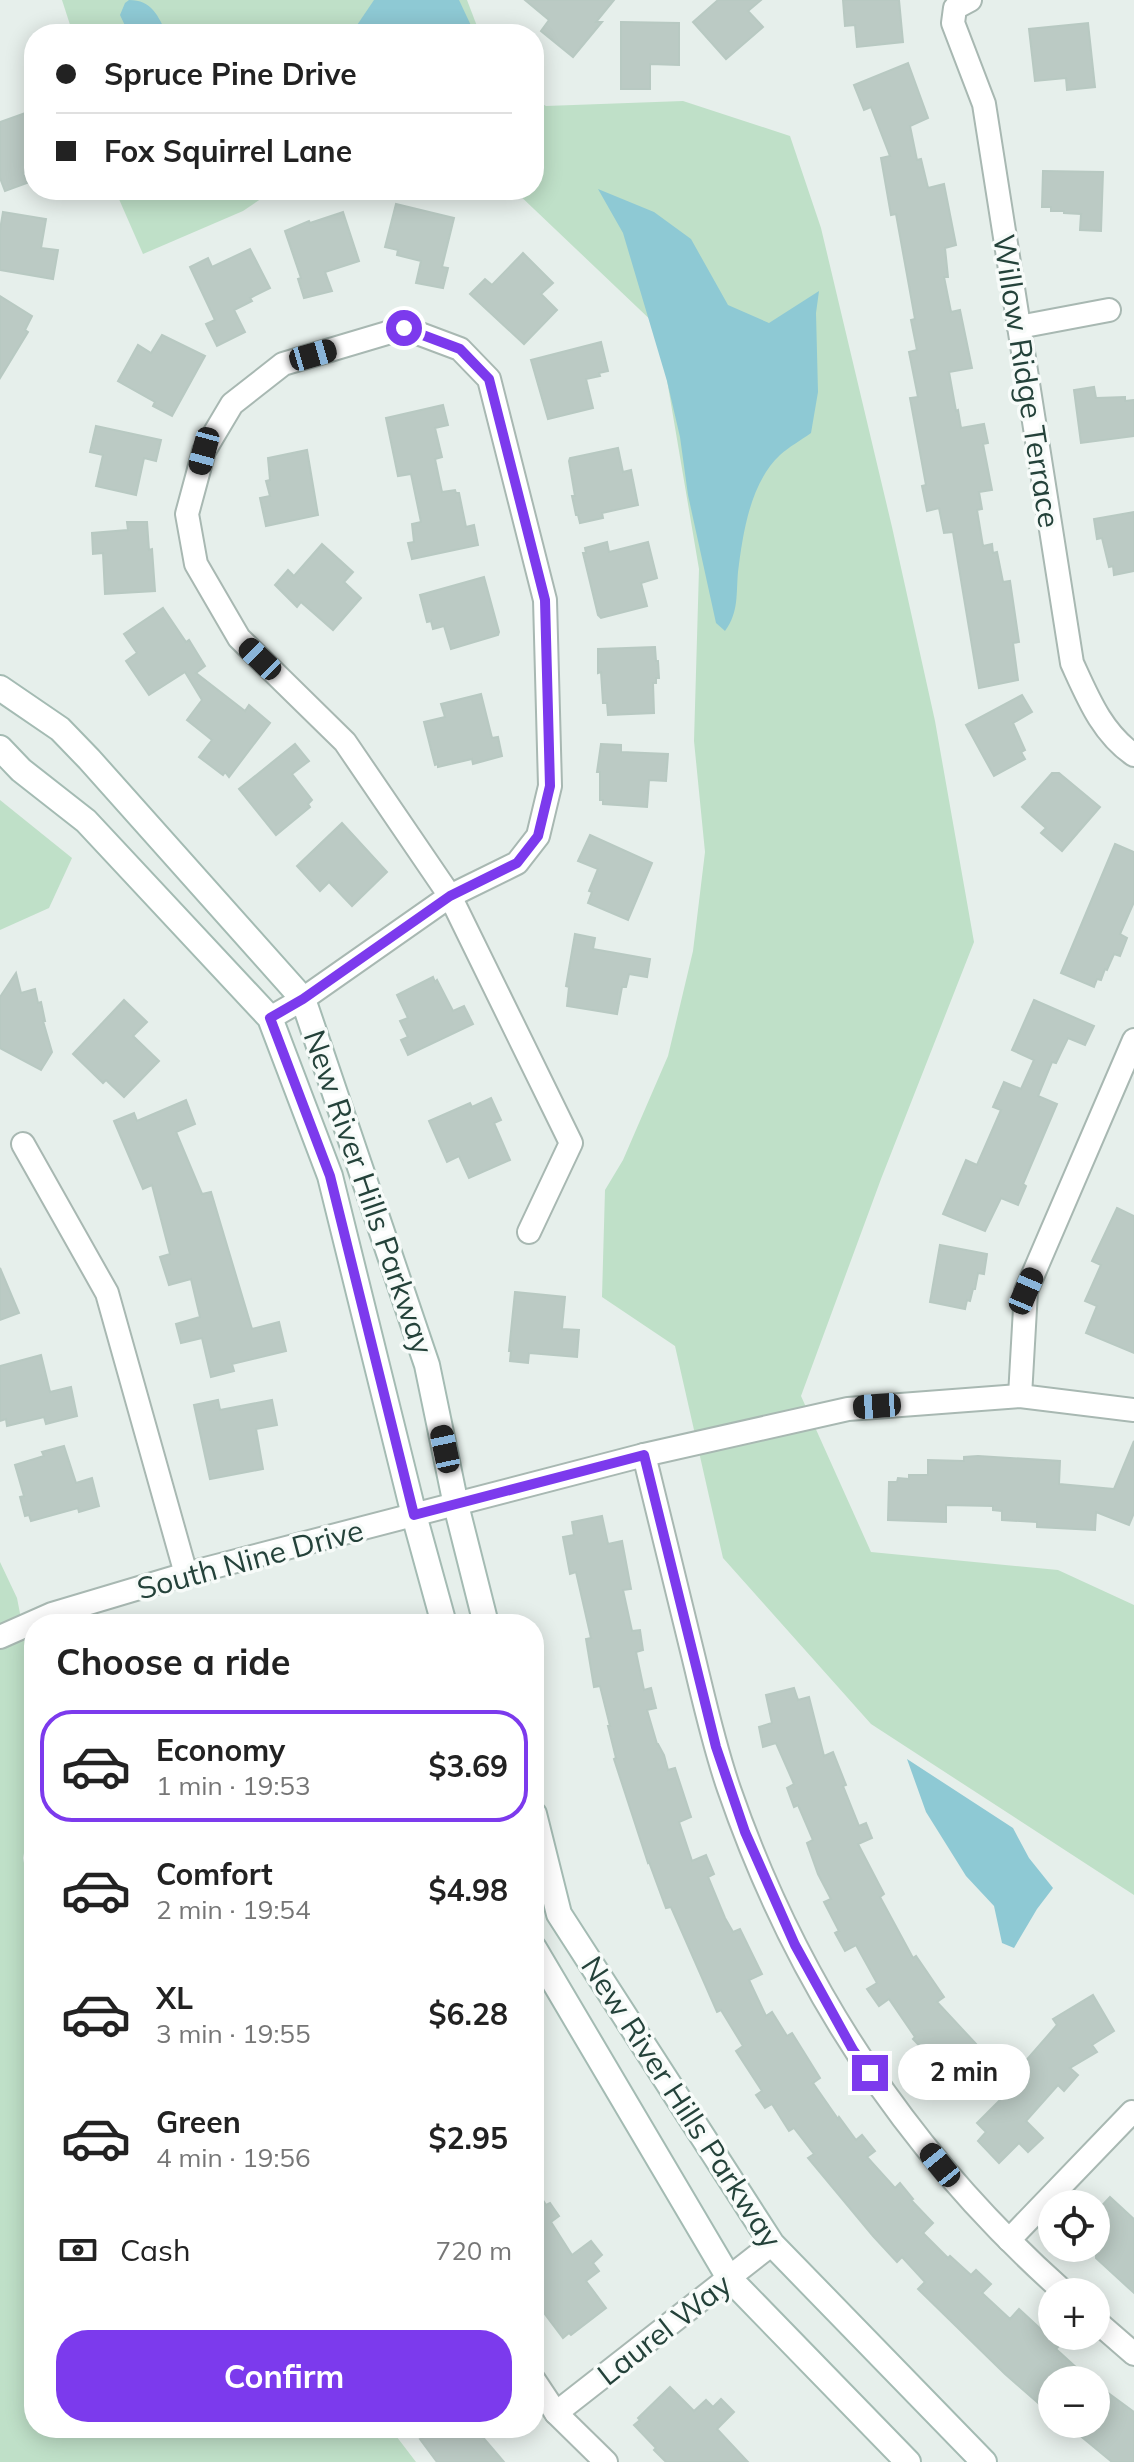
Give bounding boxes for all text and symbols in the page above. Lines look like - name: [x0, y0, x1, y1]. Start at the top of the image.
- text: Spruce Pine Drive: [104, 55, 357, 93]
- text: Fox Squirrel Lane: [104, 132, 352, 170]
- street label: Willow Ridge Terrace: [985, 232, 1069, 530]
- route start: [386, 310, 422, 346]
- car: [287, 337, 339, 373]
- car: [186, 425, 222, 477]
- car: [234, 634, 286, 684]
- street label: New River Hills Parkway: [296, 1025, 442, 1359]
- car: [1006, 1264, 1046, 1318]
- car: [852, 1392, 902, 1420]
- car: [428, 1423, 462, 1475]
- street label: South Nine Drive: [133, 1511, 367, 1607]
- text: Choose a ride: [56, 1639, 290, 1684]
- icon: car: [60, 1730, 132, 1802]
- text: Economy: [156, 1731, 285, 1769]
- text: $3.69: [429, 1747, 508, 1785]
- text: 1 min · 19:53: [156, 1769, 311, 1802]
- icon: car: [60, 1854, 132, 1926]
- text: Comfort: [156, 1855, 273, 1893]
- text: $4.98: [429, 1871, 508, 1909]
- text: 2 min · 19:54: [156, 1893, 311, 1926]
- street label: New River Hills Parkway: [573, 1949, 791, 2255]
- icon: car: [60, 1978, 132, 2050]
- text: XL: [156, 1979, 193, 2017]
- text: $6.28: [429, 1995, 508, 2033]
- text: 3 min · 19:55: [156, 2017, 311, 2050]
- callout: 2 min: [898, 2045, 1030, 2101]
- route end: [852, 2055, 888, 2091]
- text: 2 min: [930, 2055, 998, 2088]
- icon: car: [60, 2102, 132, 2174]
- text: Green: [156, 2103, 241, 2141]
- text: $2.95: [429, 2119, 508, 2157]
- car: [916, 2139, 964, 2191]
- text: 4 min · 19:56: [156, 2141, 311, 2174]
- map controls: [1038, 2190, 1110, 2438]
- button: locate: [1038, 2190, 1110, 2262]
- icon: cash: [56, 2228, 100, 2272]
- text: Cash: [120, 2231, 191, 2269]
- text: 720 m: [436, 2234, 512, 2267]
- street label: Laurel Way: [590, 2265, 738, 2393]
- button: +: [1038, 2278, 1110, 2350]
- button: Confirm: [56, 2330, 512, 2422]
- button: −: [1038, 2366, 1110, 2438]

